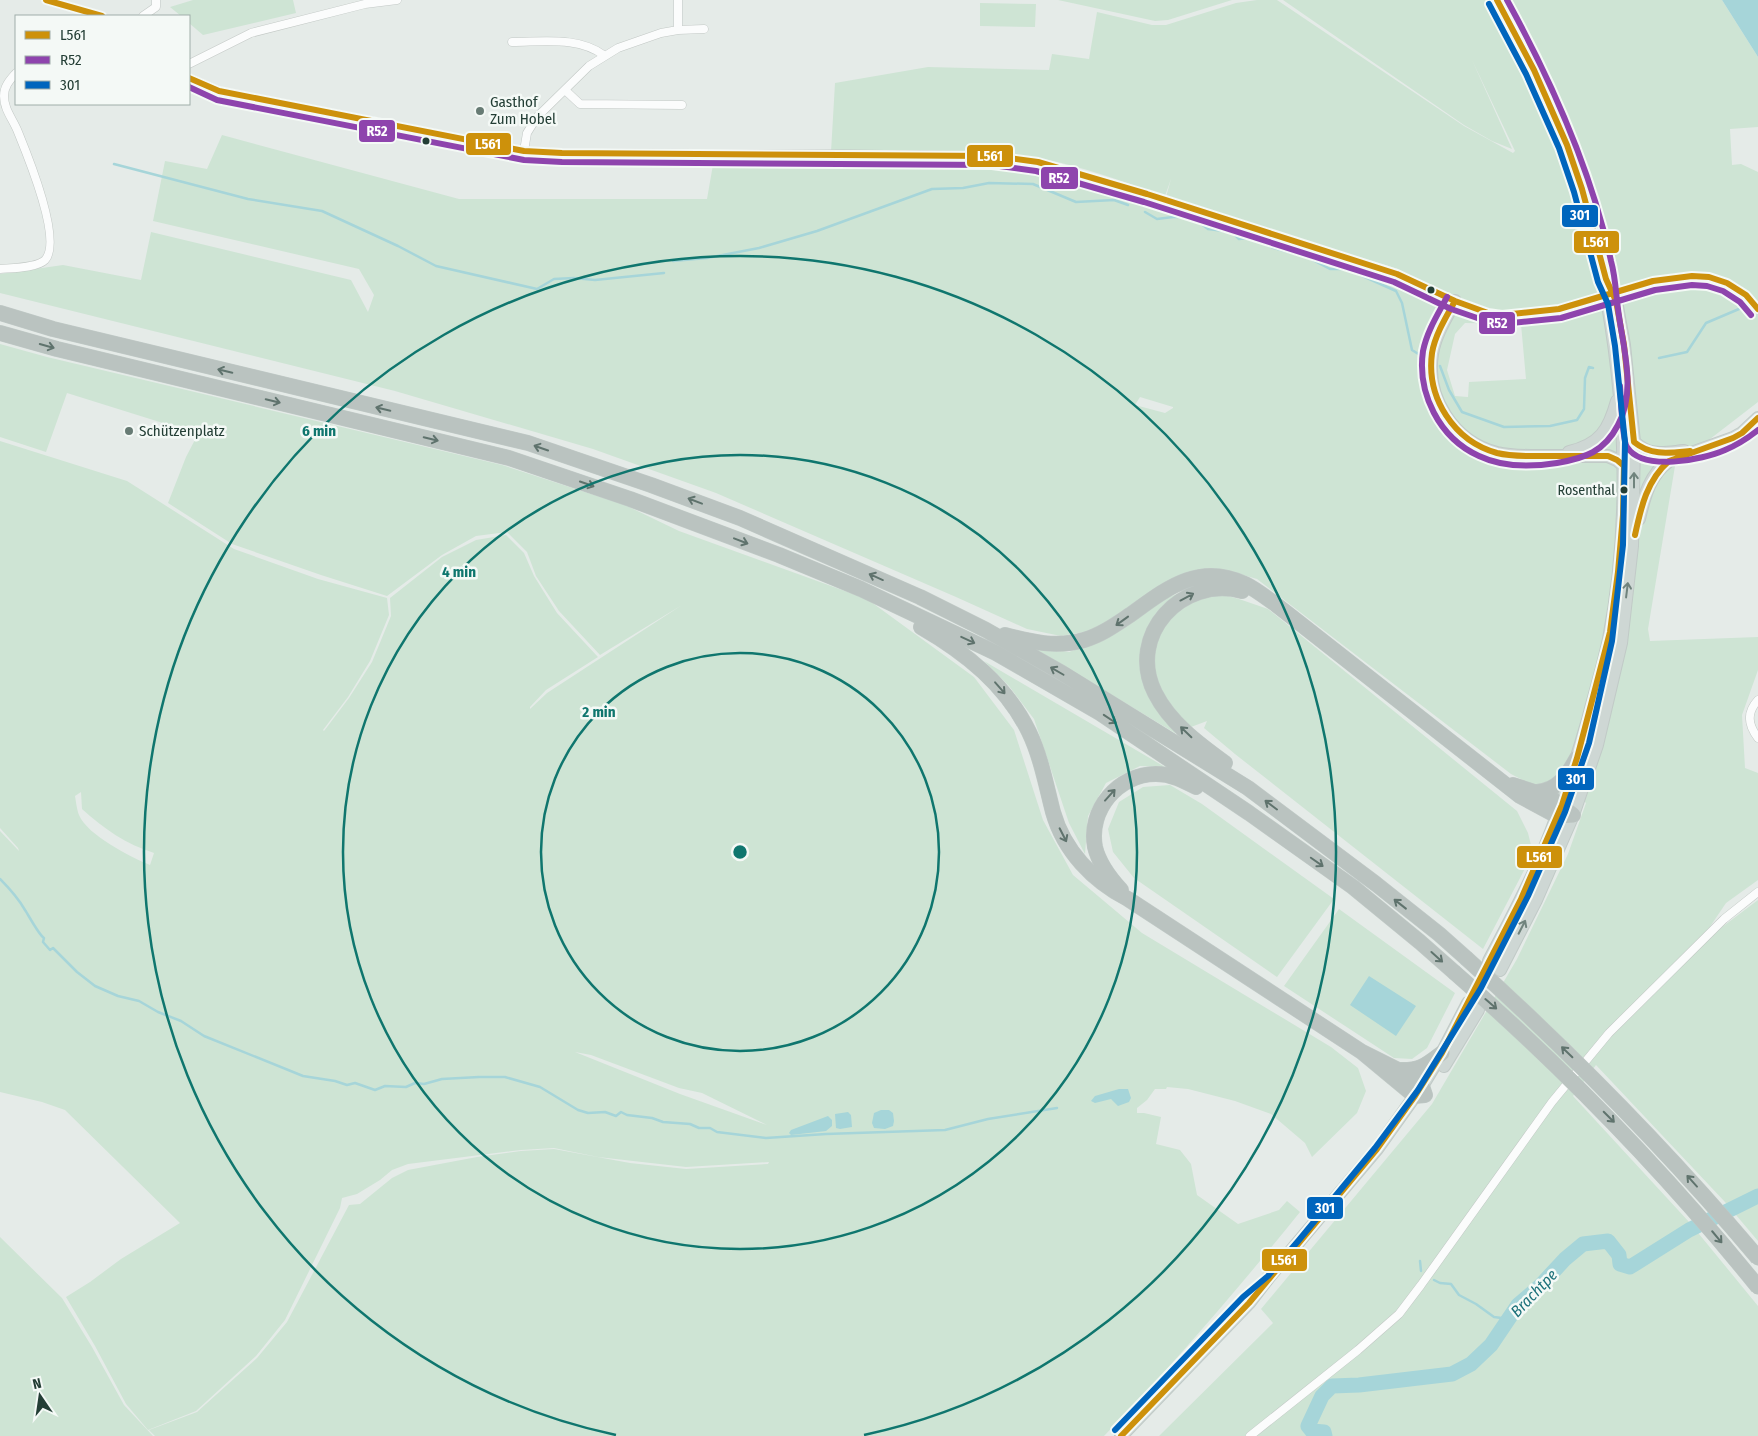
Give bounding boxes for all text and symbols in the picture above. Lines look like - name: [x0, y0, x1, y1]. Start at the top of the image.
- legend: [15, 15, 190, 105]
- text: L561: [60, 26, 86, 44]
- text: R52: [60, 51, 82, 69]
- text: 301: [60, 76, 80, 94]
- place label: Gasthof Zum Hobel: [490, 93, 556, 128]
- marker: Gasthof Zum Hobel: [474, 105, 486, 117]
- line badge: R52: [358, 119, 396, 143]
- text: R52: [366, 123, 388, 140]
- line badge: L561: [465, 132, 512, 156]
- unlabelled marker: [421, 136, 431, 146]
- text: L561: [475, 136, 501, 153]
- line badge: L561: [966, 144, 1014, 168]
- text: L561: [977, 148, 1003, 165]
- line badge: R52: [1040, 166, 1079, 190]
- text: R52: [1048, 170, 1070, 187]
- line badge: 301: [1561, 204, 1599, 228]
- text: 301: [1569, 207, 1590, 224]
- line badge: L561: [1573, 230, 1620, 254]
- text: L561: [1583, 234, 1609, 251]
- unlabelled marker: [1426, 285, 1436, 295]
- line badge: R52: [1478, 311, 1516, 335]
- text: R52: [1486, 315, 1508, 332]
- one-way arrow: [38, 342, 54, 352]
- one-way arrow: [218, 366, 234, 375]
- one-way arrow: [264, 397, 280, 406]
- one-way arrow: [376, 404, 392, 413]
- place label: Schützenplatz: [139, 422, 225, 440]
- text: 6 min: [302, 422, 336, 440]
- marker: Schützenplatz: [123, 425, 135, 437]
- one-way arrow: [422, 435, 438, 444]
- one-way arrow: [533, 442, 549, 452]
- one-way arrow: [1629, 472, 1639, 488]
- one-way arrow: [578, 480, 594, 489]
- place label: Rosenthal: [1558, 482, 1615, 499]
- marker: Rosenthal: [1619, 485, 1629, 495]
- one-way arrow: [687, 496, 703, 505]
- one-way arrow: [733, 536, 748, 546]
- text: 4 min: [442, 563, 476, 581]
- one-way arrow: [869, 572, 884, 582]
- one-way arrow: [1622, 582, 1632, 598]
- one-way arrow: [1179, 592, 1194, 601]
- one-way arrow: [1115, 616, 1129, 626]
- one-way arrow: [960, 636, 975, 645]
- one-way arrow: [1050, 666, 1065, 676]
- one-way arrow: [994, 681, 1005, 694]
- text: 2 min: [581, 703, 616, 721]
- one-way arrow: [1103, 714, 1117, 724]
- one-way arrow: [1180, 726, 1192, 738]
- line badge: 301: [1557, 767, 1595, 791]
- text: 301: [1565, 771, 1586, 788]
- one-way arrow: [1105, 788, 1116, 801]
- one-way arrow: [1264, 800, 1278, 810]
- one-way arrow: [1058, 828, 1068, 843]
- centre of rings: [731, 843, 749, 861]
- line badge: L561: [1516, 845, 1563, 869]
- text: L561: [1526, 849, 1552, 866]
- one-way arrow: [1310, 857, 1324, 867]
- one-way arrow: [1394, 898, 1407, 909]
- one-way arrow: [1518, 920, 1527, 935]
- one-way arrow: [1431, 951, 1444, 963]
- one-way arrow: [1484, 999, 1497, 1010]
- one-way arrow: [1560, 1046, 1573, 1058]
- one-way arrow: [1602, 1110, 1614, 1122]
- one-way arrow: [1686, 1175, 1697, 1188]
- line badge: 301: [1306, 1196, 1344, 1220]
- text: 301: [1314, 1200, 1335, 1217]
- one-way arrow: [1712, 1231, 1723, 1244]
- line badge: L561: [1261, 1248, 1308, 1272]
- text: L561: [1271, 1252, 1297, 1269]
- water label: Brachtpe: [1507, 1265, 1561, 1321]
- north arrow: [15, 1371, 65, 1421]
- text: N: [31, 1375, 43, 1393]

